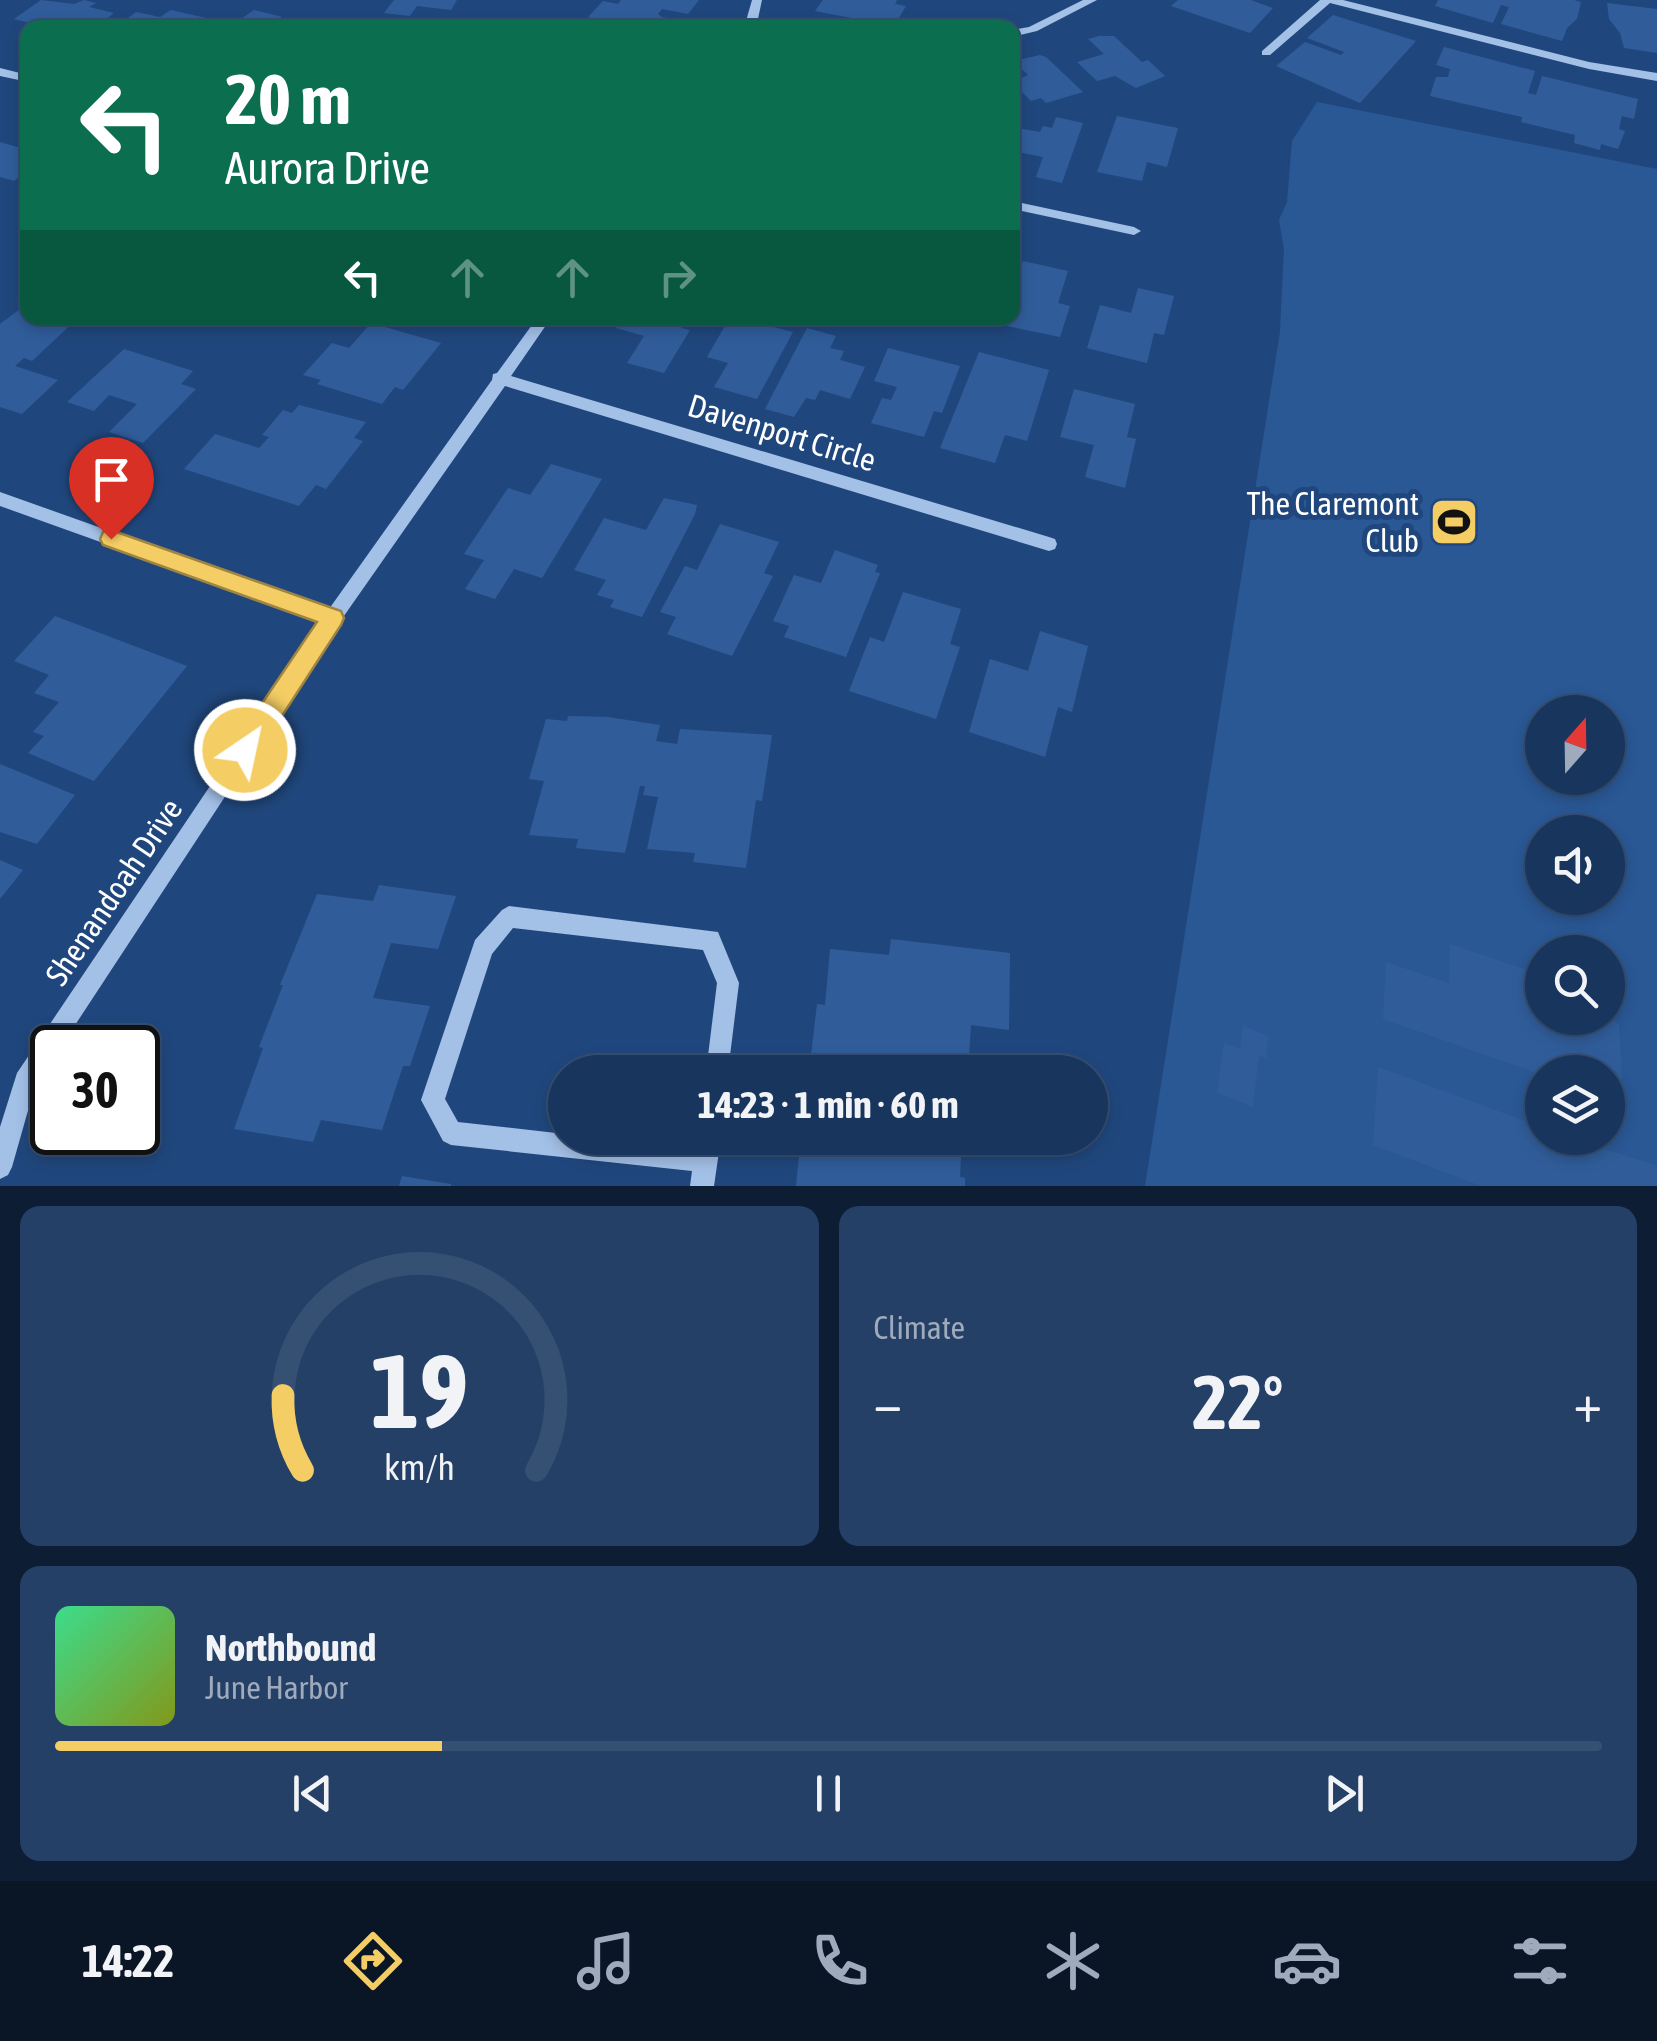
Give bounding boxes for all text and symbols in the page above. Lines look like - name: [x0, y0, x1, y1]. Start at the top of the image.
- text: 20 m: [225, 59, 351, 139]
- icon: left: [60, 60, 190, 190]
- text: Aurora Drive: [225, 142, 430, 194]
- icon: left: [335, 250, 390, 305]
- icon: ahead: [440, 250, 495, 305]
- icon: ahead: [545, 250, 600, 305]
- icon: right: [650, 250, 705, 305]
- street label: Davenport Circle: [684, 386, 880, 479]
- pin: [69, 437, 154, 540]
- icon: arrive: [84, 452, 139, 507]
- place label: The Claremont Club: [1247, 485, 1419, 559]
- sports icon: The Claremont Club: [1428, 496, 1480, 548]
- north arrow: [1525, 695, 1625, 795]
- map controls: [1525, 695, 1625, 1155]
- position arrow: [193, 698, 297, 802]
- street label: Shenandoah Drive: [38, 792, 189, 992]
- button: sound: [1525, 815, 1625, 915]
- button: search: [1525, 935, 1625, 1035]
- speed limit sign: 30: [30, 1025, 160, 1155]
- button: layers: [1525, 1055, 1625, 1155]
- text: 14:23 · 1 min · 60 m: [697, 1083, 959, 1126]
- text: Climate: [874, 1309, 965, 1346]
- text: 19: [370, 1331, 468, 1450]
- text: 22°: [1192, 1359, 1283, 1445]
- text: −: [874, 1371, 902, 1434]
- text: +: [1573, 1371, 1602, 1434]
- text: km/h: [384, 1447, 455, 1488]
- text: Northbound: [205, 1626, 376, 1669]
- text: June Harbor: [205, 1669, 348, 1706]
- icon: previous: [285, 1766, 340, 1821]
- icon: pause: [801, 1766, 856, 1821]
- icon: next: [1317, 1766, 1372, 1821]
- icon: directions: [338, 1926, 408, 1996]
- icon: music: [571, 1926, 641, 1996]
- icon: phone: [805, 1926, 875, 1996]
- icon: climate: [1038, 1926, 1108, 1996]
- icon: car: [1272, 1926, 1342, 1996]
- icon: filters: [1505, 1926, 1575, 1996]
- text: 14:22: [82, 1935, 174, 1987]

